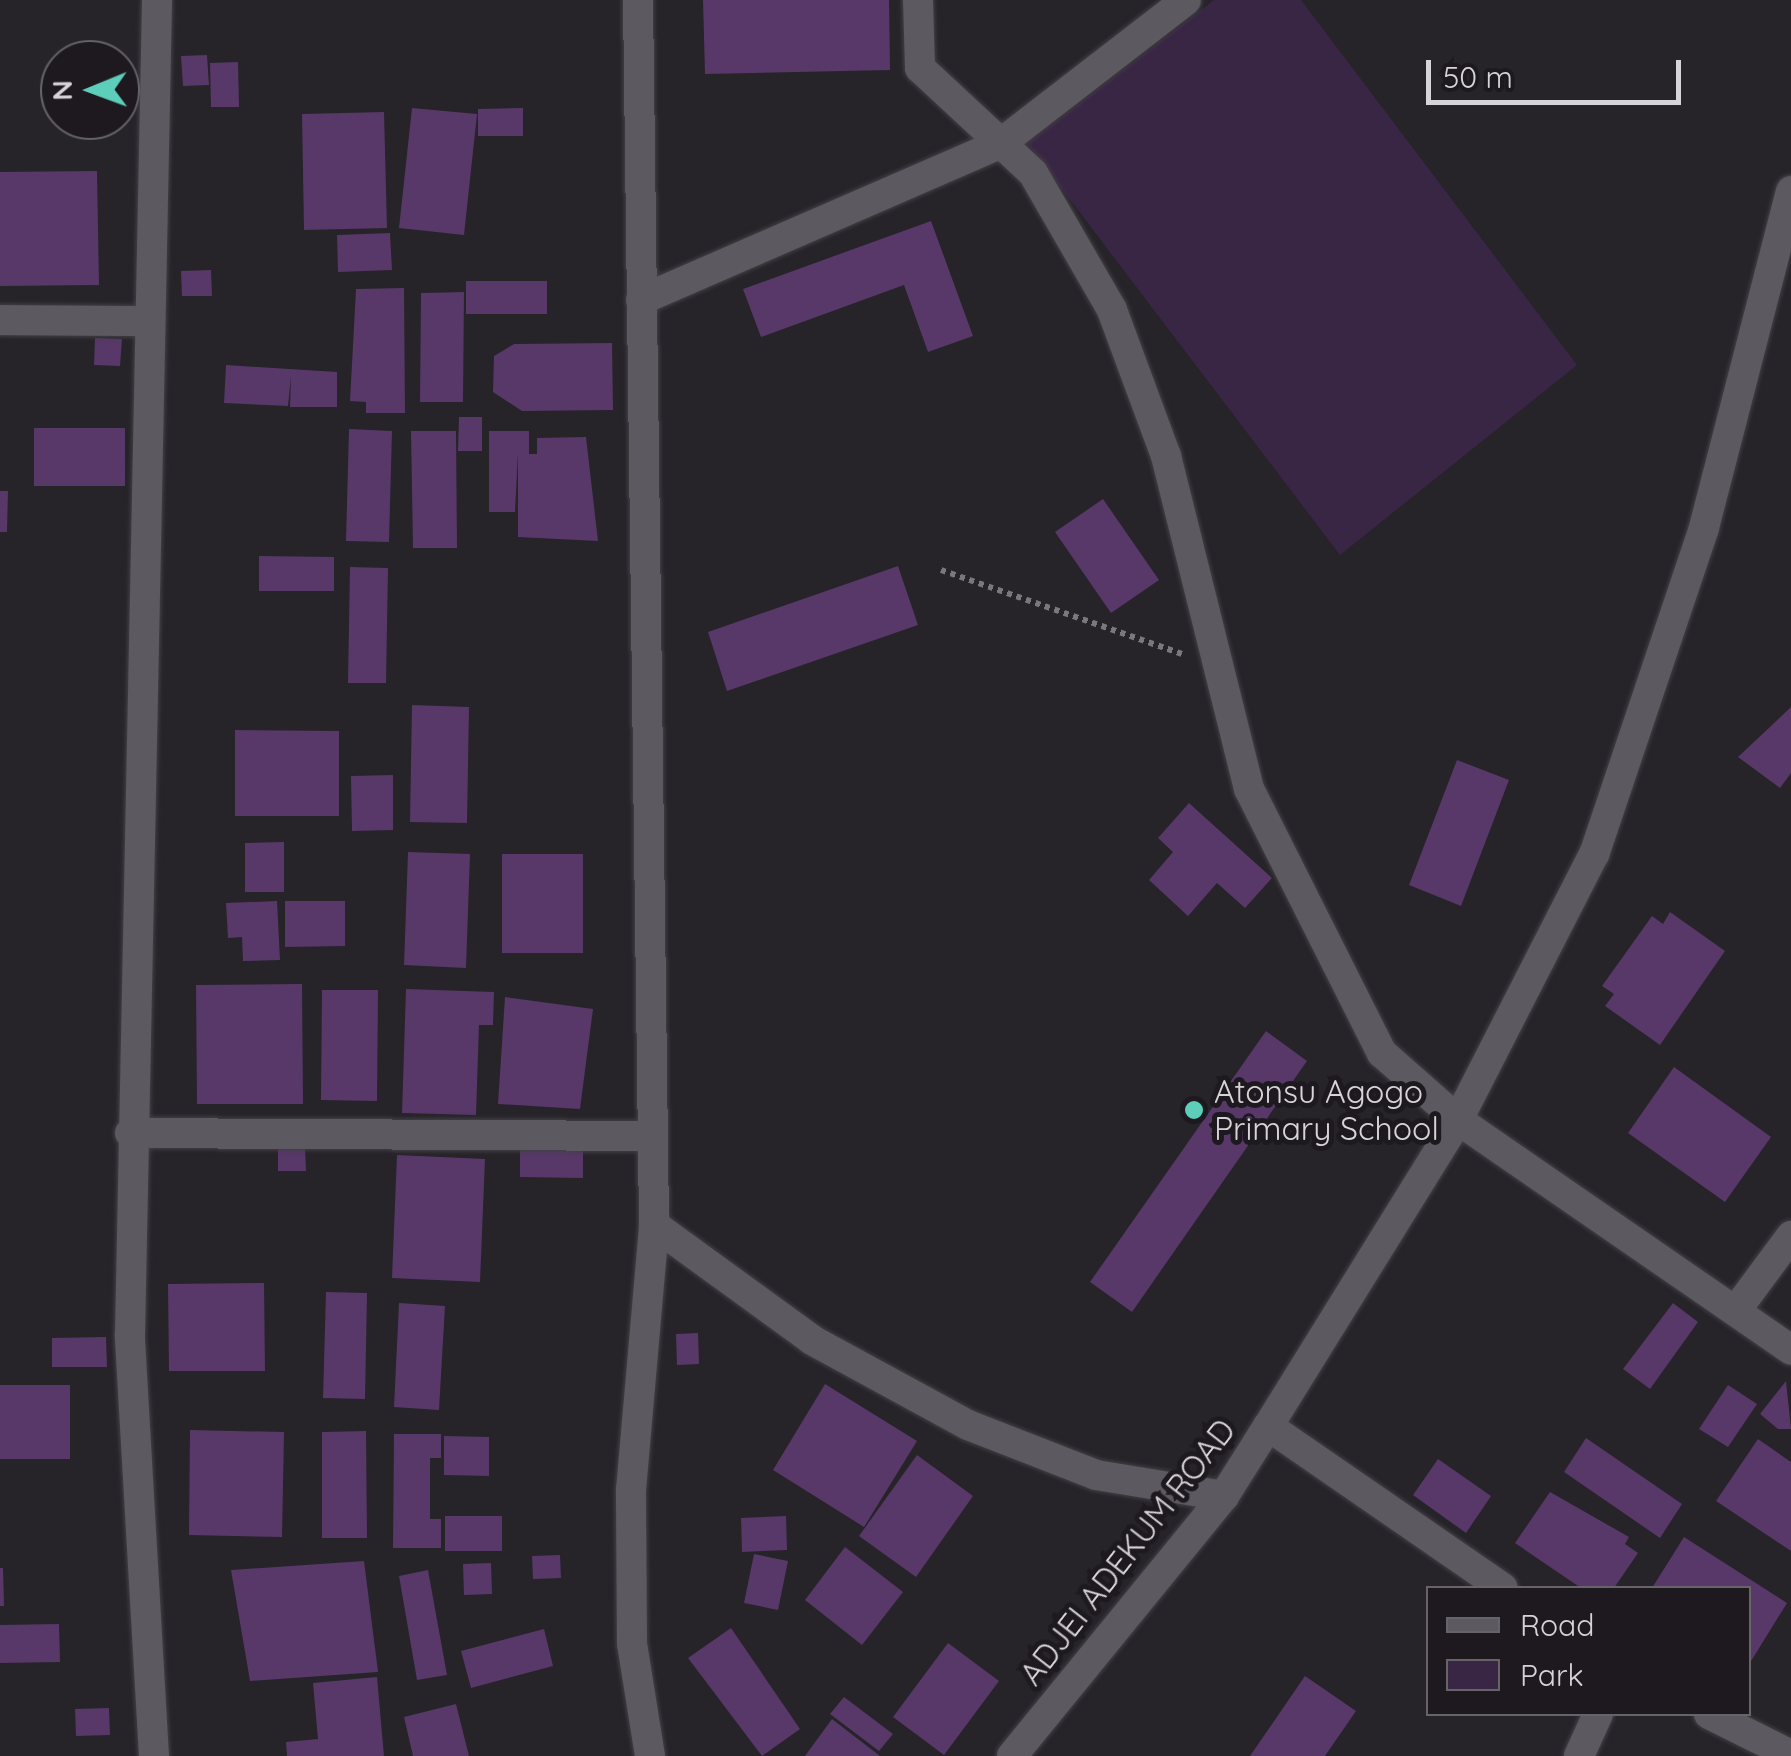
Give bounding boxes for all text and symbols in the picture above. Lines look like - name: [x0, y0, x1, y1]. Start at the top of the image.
- north arrow: [40, 40, 140, 140]
- scale bar: [1431, 40, 1686, 102]
- text: 50 m: [1443, 58, 1513, 96]
- text: N: [44, 80, 79, 101]
- place label: Atonsu Agogo Primary School: [1214, 1073, 1439, 1148]
- marker: Atonsu Agogo Primary School: [1183, 1099, 1205, 1121]
- street label: ADJEI ADEKUM ROAD: [1011, 1411, 1243, 1693]
- legend: [1426, 1586, 1751, 1716]
- text: Road: [1520, 1606, 1594, 1644]
- text: Park: [1520, 1656, 1584, 1694]

